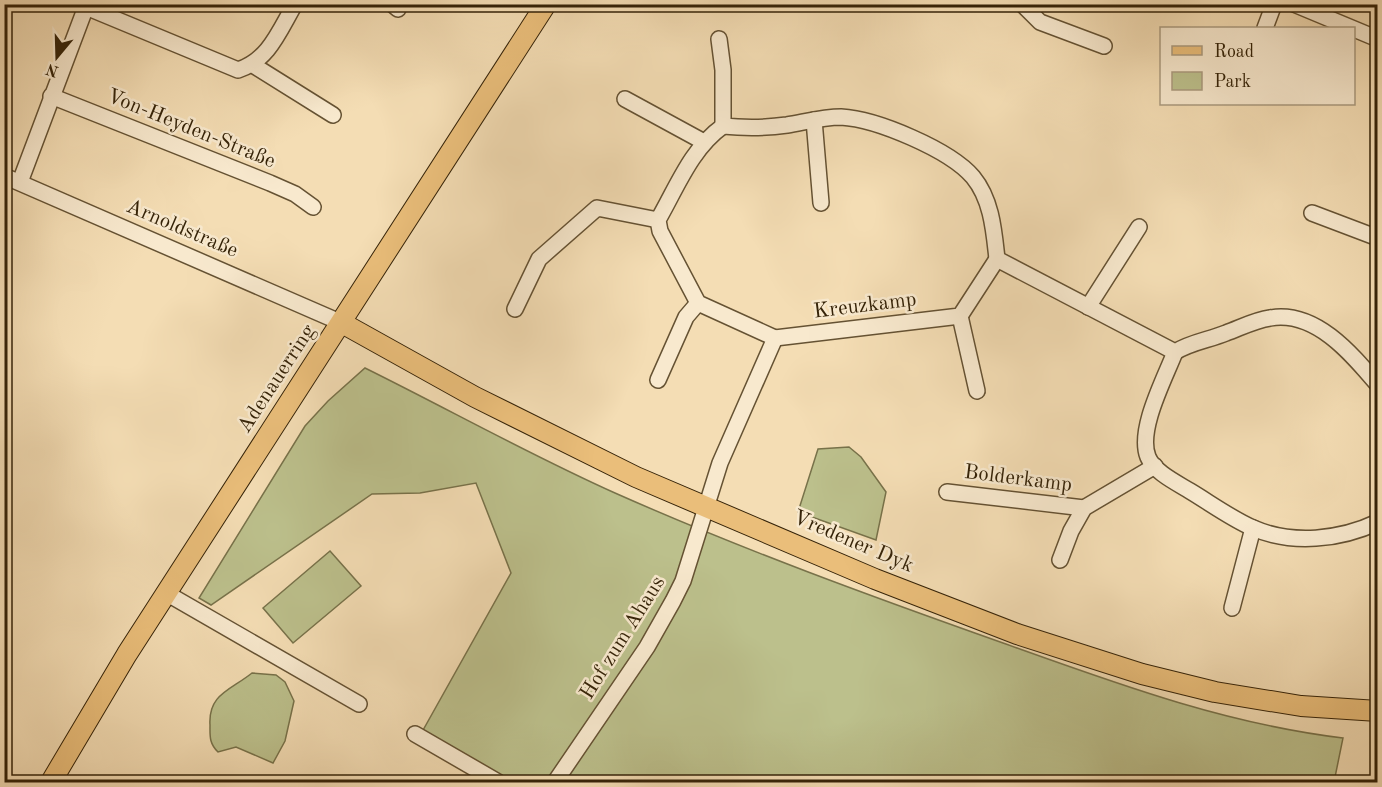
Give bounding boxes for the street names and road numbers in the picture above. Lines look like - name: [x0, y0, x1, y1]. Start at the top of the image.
- street label: Von-Heyden-Straße: [104, 86, 278, 172]
- street label: Arnoldstraße: [123, 196, 241, 262]
- street label: Kreuzkamp: [812, 289, 918, 323]
- street label: Adenauerring: [234, 320, 320, 437]
- street label: Bolderkamp: [963, 462, 1073, 496]
- street label: Vredener Dyk: [790, 507, 917, 577]
- street label: Hof zum Ahaus: [577, 573, 669, 703]

